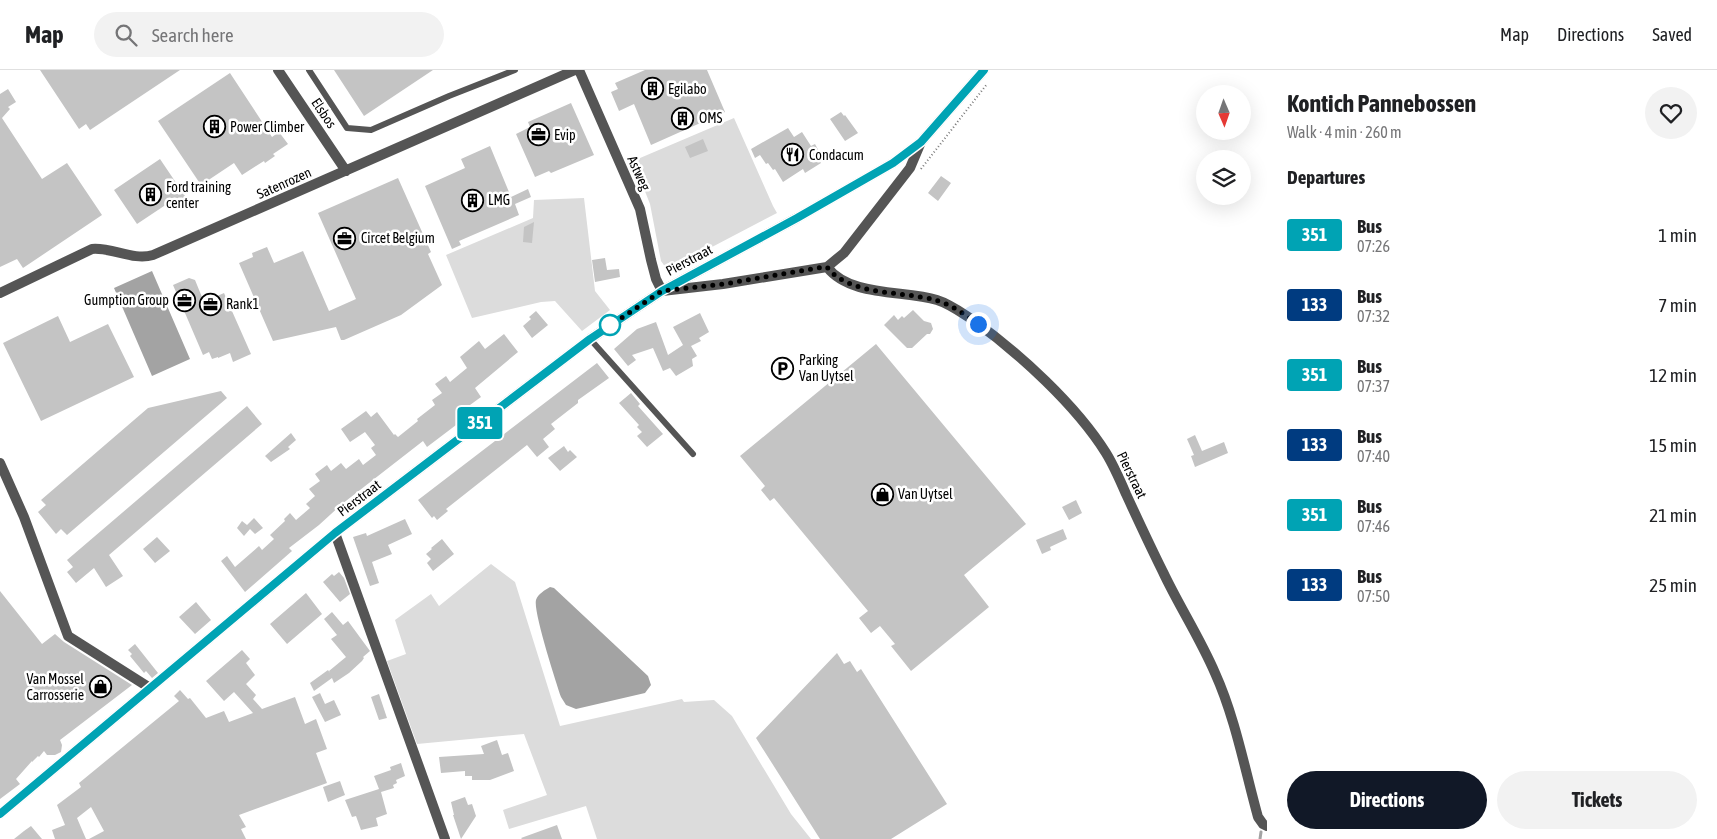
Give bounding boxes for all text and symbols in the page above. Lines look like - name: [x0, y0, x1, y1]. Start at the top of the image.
- search box: [94, 12, 444, 57]
- text: Map: [25, 21, 64, 48]
- icon: search: [112, 21, 140, 49]
- text: Search here: [152, 24, 234, 46]
- text: Map: [1500, 24, 1529, 45]
- text: Directions: [1557, 24, 1624, 45]
- text: Saved: [1652, 24, 1692, 45]
- building icon: Egilabo: [640, 77, 664, 101]
- place label: Egilabo: [668, 81, 707, 97]
- north arrow: [1196, 85, 1251, 140]
- map controls: [1196, 85, 1251, 205]
- button: heart: [1645, 87, 1697, 139]
- text: Kontich Pannebossen: [1287, 90, 1476, 117]
- street label: Elsbos: [308, 95, 340, 131]
- building icon: OMS: [671, 106, 695, 130]
- place label: OMS: [699, 110, 723, 126]
- building icon: Power Climber: [202, 115, 226, 139]
- place label: Power Climber: [230, 119, 305, 135]
- office icon: Evip: [526, 123, 550, 147]
- text: Walk · 4 min · 260 m: [1287, 123, 1401, 141]
- place label: Evip: [554, 127, 576, 143]
- restaurant icon: Condacum: [781, 143, 805, 167]
- place label: Condacum: [809, 147, 864, 163]
- button: layers: [1196, 150, 1251, 205]
- street label: Astweg: [624, 153, 654, 193]
- street label: Satenrozen: [254, 164, 314, 202]
- text: Departures: [1287, 166, 1365, 188]
- place label: Ford training center: [166, 179, 231, 211]
- building icon: Ford training center: [138, 183, 162, 207]
- building icon: LMG: [460, 188, 484, 212]
- place label: LMG: [488, 192, 510, 208]
- text: Bus: [1357, 215, 1382, 237]
- text: 351: [1302, 224, 1327, 245]
- text: 1 min: [1658, 224, 1697, 246]
- office icon: Circet Belgium: [333, 226, 357, 250]
- place label: Circet Belgium: [361, 230, 435, 246]
- text: 07:26: [1357, 237, 1390, 255]
- street label: Pierstraat: [663, 241, 715, 279]
- text: Bus: [1357, 285, 1382, 307]
- office icon: Gumption Group: [173, 288, 197, 312]
- place label: Gumption Group: [84, 292, 169, 308]
- office icon: Rank1: [198, 292, 222, 316]
- text: 133: [1302, 294, 1327, 315]
- text: 7 min: [1658, 294, 1697, 316]
- place label: Rank1: [226, 296, 259, 312]
- text: 07:32: [1357, 307, 1390, 325]
- your location: [966, 312, 991, 337]
- unlabelled marker: [599, 314, 621, 336]
- place label: Parking Van Uytsel: [799, 352, 854, 384]
- text: Bus: [1357, 355, 1382, 377]
- parking icon: Parking Van Uytsel: [771, 356, 795, 380]
- text: 351: [1302, 364, 1327, 385]
- text: 12 min: [1649, 364, 1697, 386]
- text: 07:37: [1357, 377, 1390, 395]
- line badge: 351: [451, 407, 509, 439]
- text: 351: [467, 412, 493, 433]
- text: Bus: [1357, 425, 1382, 447]
- text: 133: [1302, 434, 1327, 455]
- text: 15 min: [1649, 434, 1697, 456]
- text: 07:40: [1357, 447, 1390, 465]
- street label: Pierstraat: [1114, 449, 1150, 501]
- street label: Pierstraat: [334, 477, 384, 519]
- shop icon: Van Uytsel: [870, 482, 894, 506]
- place label: Van Uytsel: [898, 486, 953, 502]
- text: Bus: [1357, 495, 1382, 517]
- text: 351: [1302, 504, 1327, 525]
- text: 21 min: [1649, 504, 1697, 526]
- text: 07:46: [1357, 517, 1390, 535]
- text: Bus: [1357, 565, 1382, 587]
- text: 133: [1302, 574, 1327, 595]
- text: 25 min: [1649, 574, 1697, 596]
- text: 07:50: [1357, 587, 1390, 605]
- place label: Van Mossel Carrosserie: [26, 671, 84, 703]
- shop icon: Van Mossel Carrosserie: [88, 675, 112, 699]
- button: Directions: [1287, 771, 1487, 829]
- button: Tickets: [1497, 771, 1697, 829]

